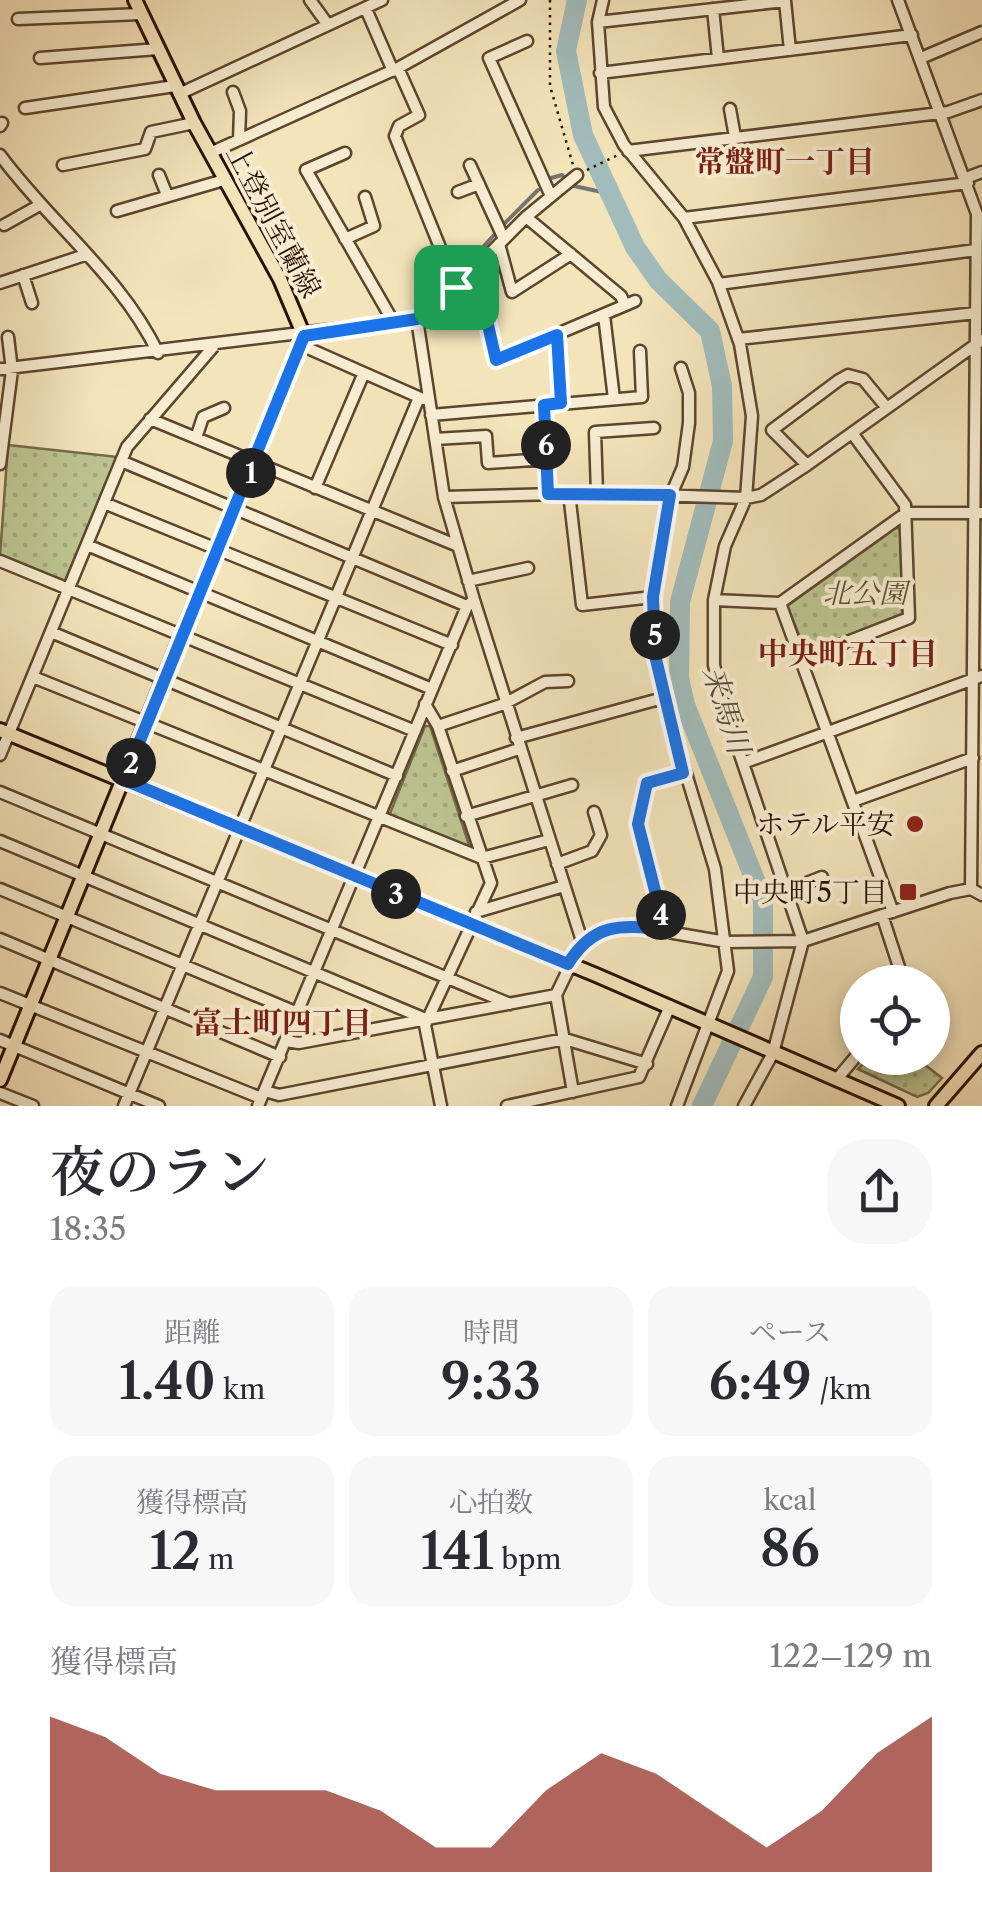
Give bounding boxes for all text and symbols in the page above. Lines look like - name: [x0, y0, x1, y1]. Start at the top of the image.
- street label: 上登別室蘭線: [220, 139, 328, 303]
- district label: 常盤町一丁目: [695, 143, 875, 180]
- pin: [414, 245, 499, 330]
- icon: arrive: [429, 260, 484, 315]
- pin: 6: [521, 420, 571, 470]
- text: 6: [538, 428, 554, 462]
- pin: 1: [226, 448, 276, 498]
- text: 1: [245, 456, 257, 490]
- park label: 北公園: [823, 576, 911, 610]
- pin: 5: [630, 610, 680, 660]
- text: 5: [647, 618, 663, 652]
- district label: 中央町五丁目: [758, 635, 938, 672]
- water label: 来馬川: [695, 661, 759, 761]
- pin: 2: [106, 738, 156, 788]
- text: 2: [123, 746, 139, 780]
- place label: ホテル平安: [756, 807, 895, 841]
- marker: ホテル平安: [904, 813, 926, 835]
- pin: 3: [371, 869, 421, 919]
- place label: 中央町5丁目: [733, 875, 888, 909]
- text: 3: [388, 877, 404, 911]
- marker: 中央町5丁目: [897, 881, 919, 903]
- pin: 4: [636, 890, 686, 940]
- text: 4: [653, 898, 669, 932]
- map controls: [840, 965, 950, 1075]
- button: locate: [840, 965, 950, 1075]
- district label: 富士町四丁目: [192, 1004, 372, 1041]
- text: 夜のラン: [50, 1138, 270, 1205]
- button: share: [827, 1139, 932, 1244]
- text: 18:35: [50, 1209, 126, 1248]
- text: 距離: [164, 1315, 220, 1349]
- text: 時間: [463, 1315, 519, 1349]
- text: ペース: [749, 1315, 831, 1349]
- text: 1.40: [119, 1350, 216, 1412]
- text: 9:33: [441, 1350, 541, 1412]
- text: 6:49: [708, 1350, 812, 1412]
- text: km: [216, 1372, 265, 1406]
- text: /km: [812, 1372, 872, 1406]
- text: kcal: [764, 1483, 816, 1517]
- text: 獲得標高: [136, 1485, 248, 1519]
- text: 心拍数: [449, 1485, 533, 1519]
- text: 86: [760, 1517, 820, 1579]
- text: 12: [150, 1520, 201, 1582]
- text: 141: [420, 1520, 494, 1582]
- text: m: [201, 1542, 234, 1576]
- text: bpm: [494, 1542, 562, 1576]
- text: 122–129 m: [769, 1636, 932, 1675]
- text: 獲得標高: [50, 1642, 178, 1681]

